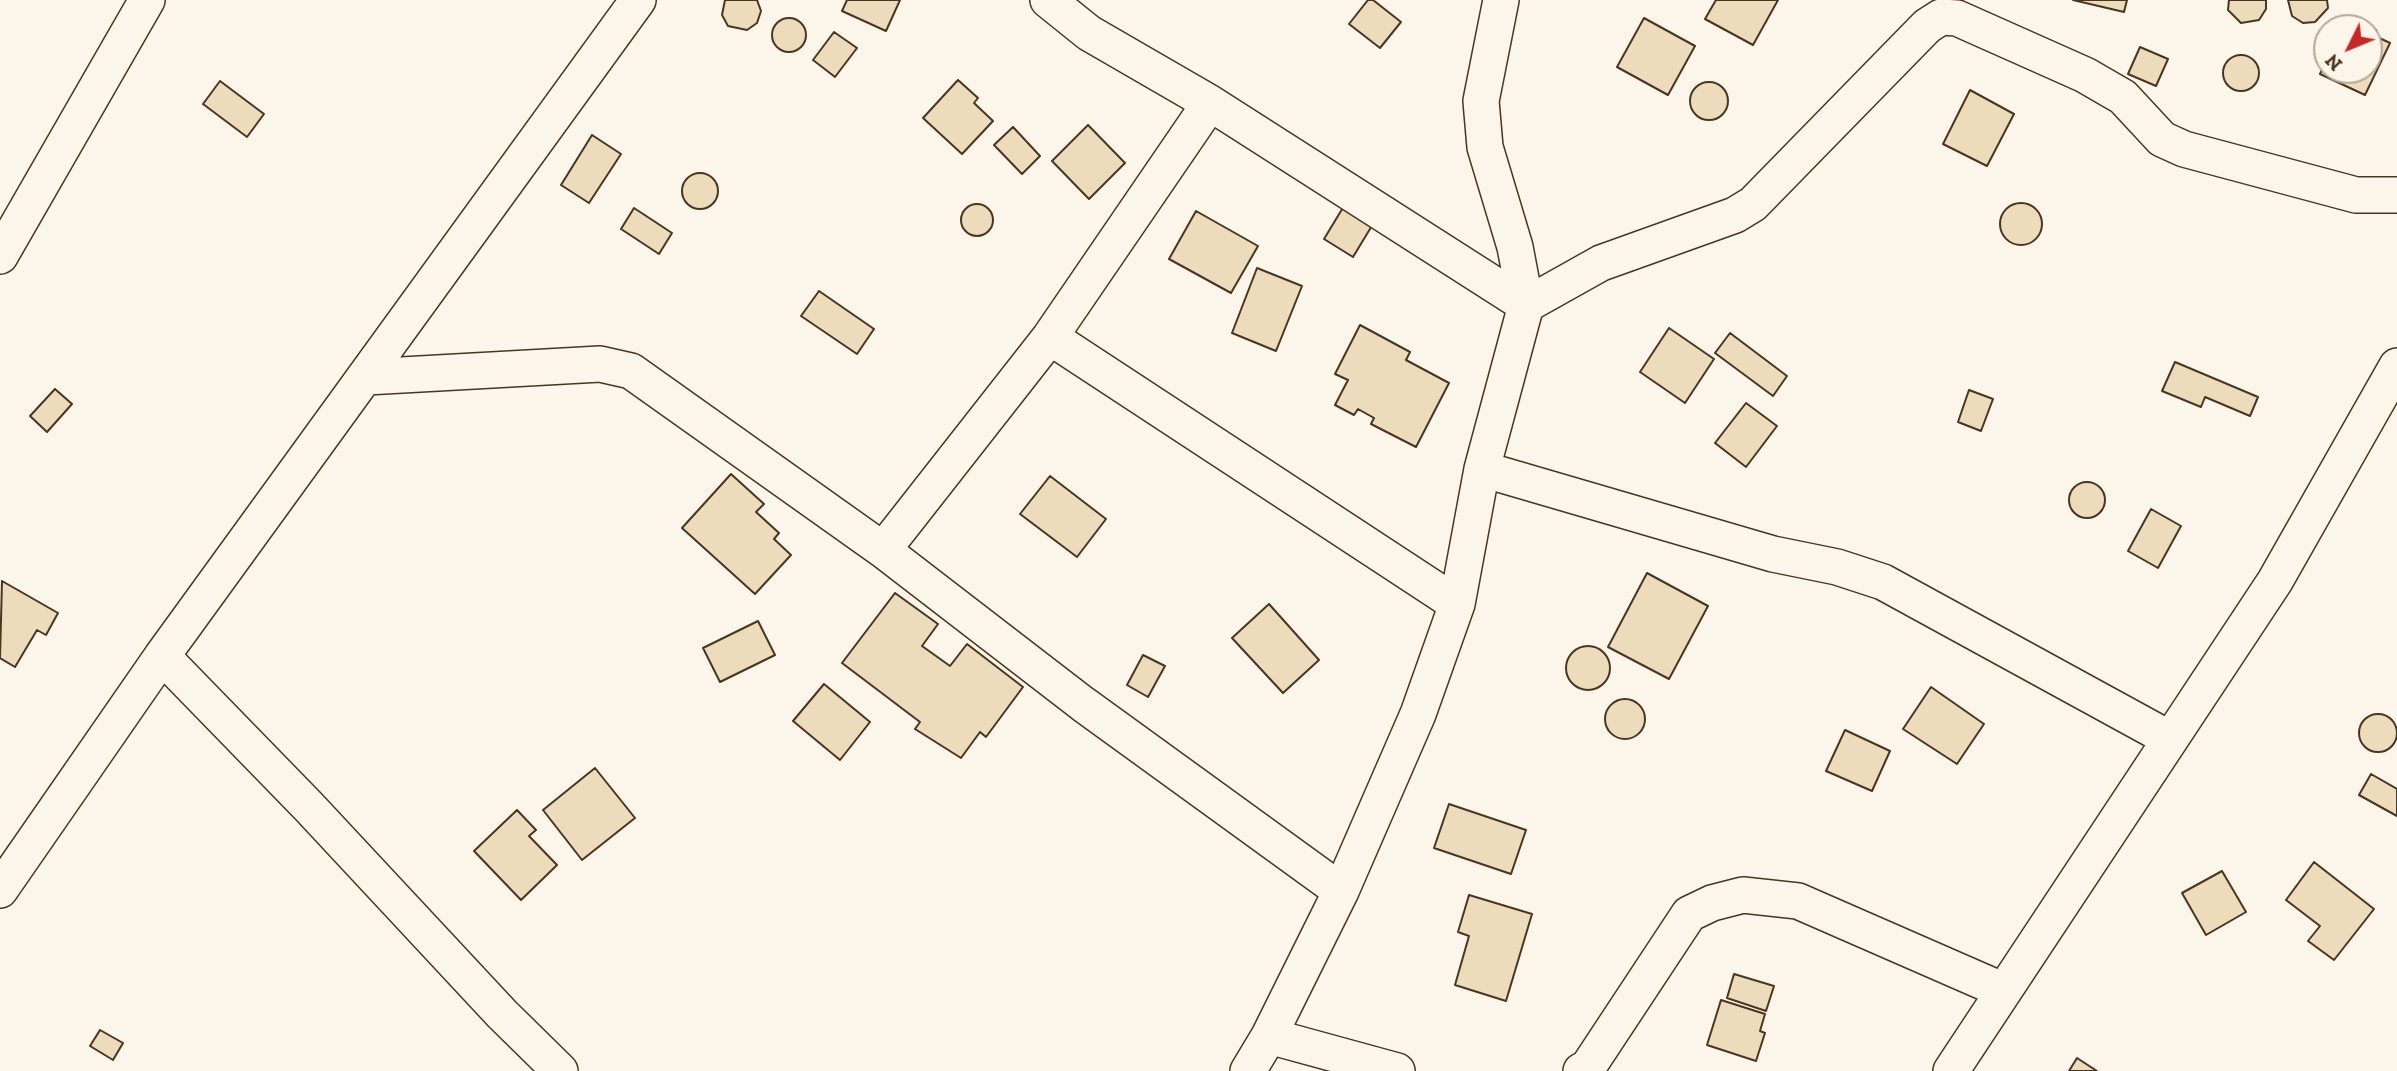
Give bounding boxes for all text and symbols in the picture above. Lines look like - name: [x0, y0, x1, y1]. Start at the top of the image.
- north arrow: [2313, 14, 2383, 84]
- text: N: [2320, 49, 2347, 75]

